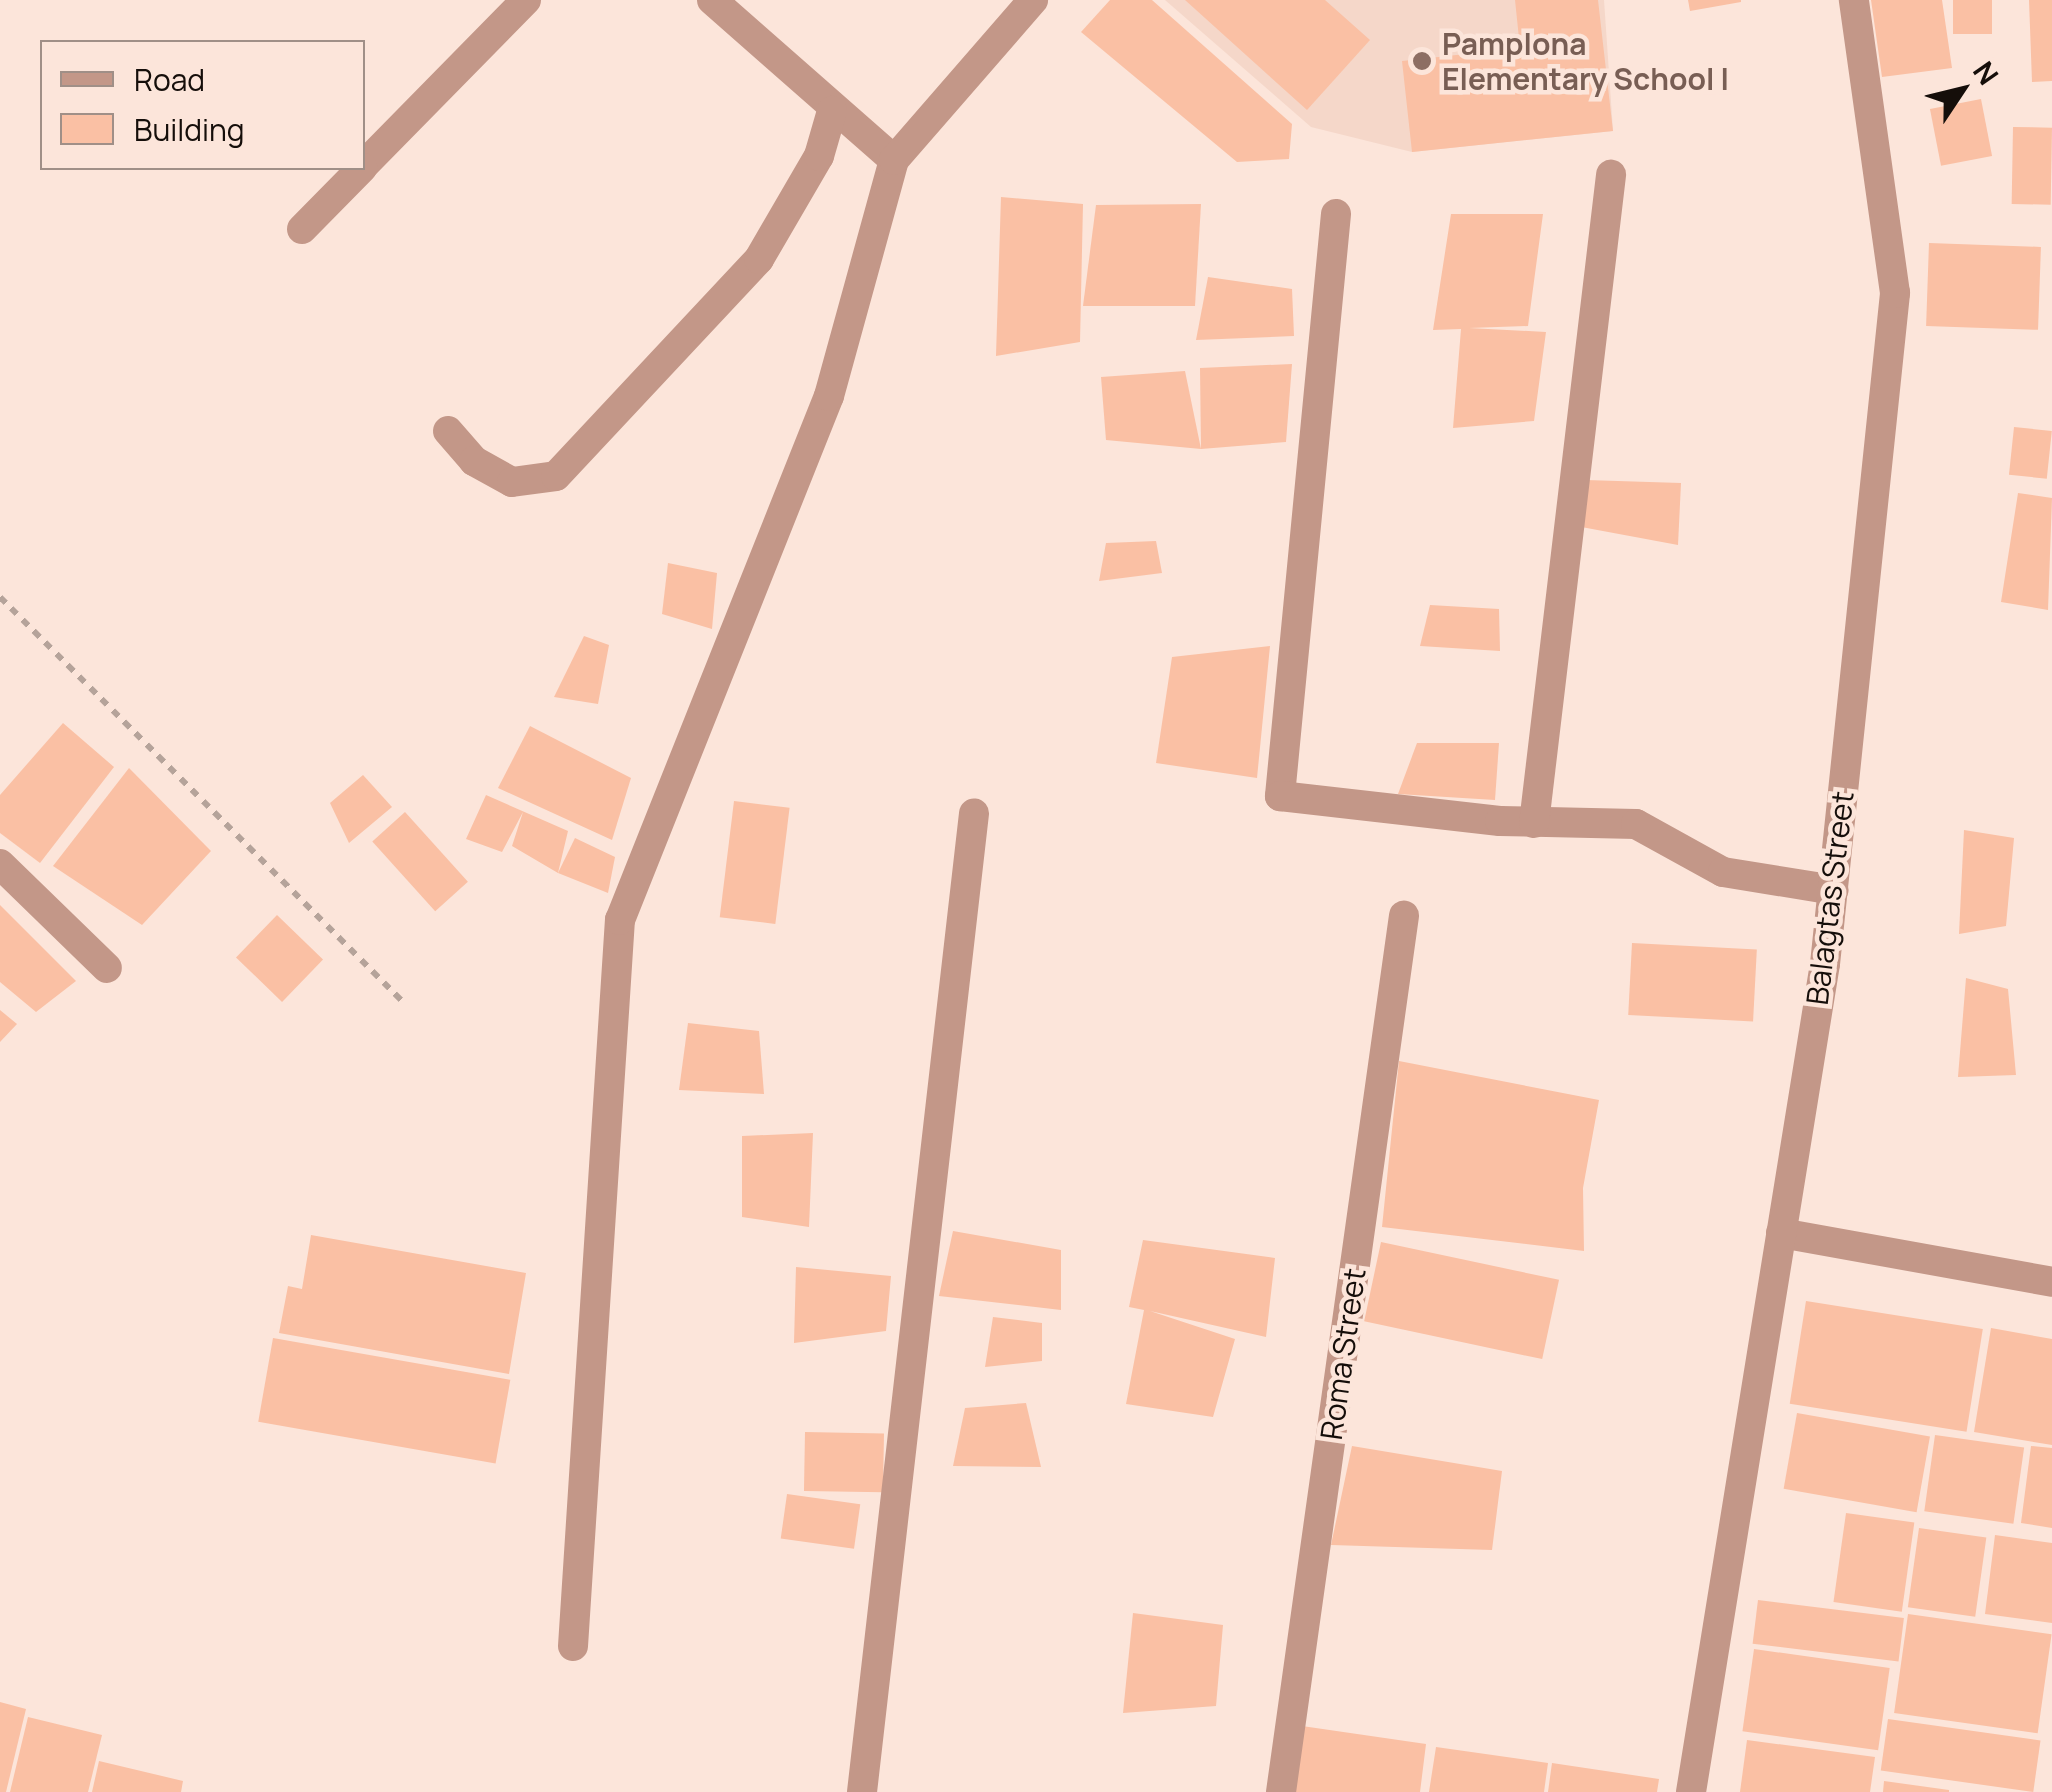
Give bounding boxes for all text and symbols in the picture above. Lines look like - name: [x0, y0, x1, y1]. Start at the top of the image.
- place label: Pamplona Elementary School I: [1442, 26, 1729, 96]
- legend: [40, 40, 365, 170]
- north arrow: [1912, 40, 2012, 140]
- marker: Pamplona Elementary School I: [1411, 50, 1433, 72]
- text: N: [1965, 54, 2008, 92]
- text: Road: [134, 59, 205, 100]
- text: Building: [134, 109, 245, 150]
- street label: Balagtas Street: [1799, 789, 1861, 1007]
- street label: Roma Street: [1313, 1266, 1373, 1442]

